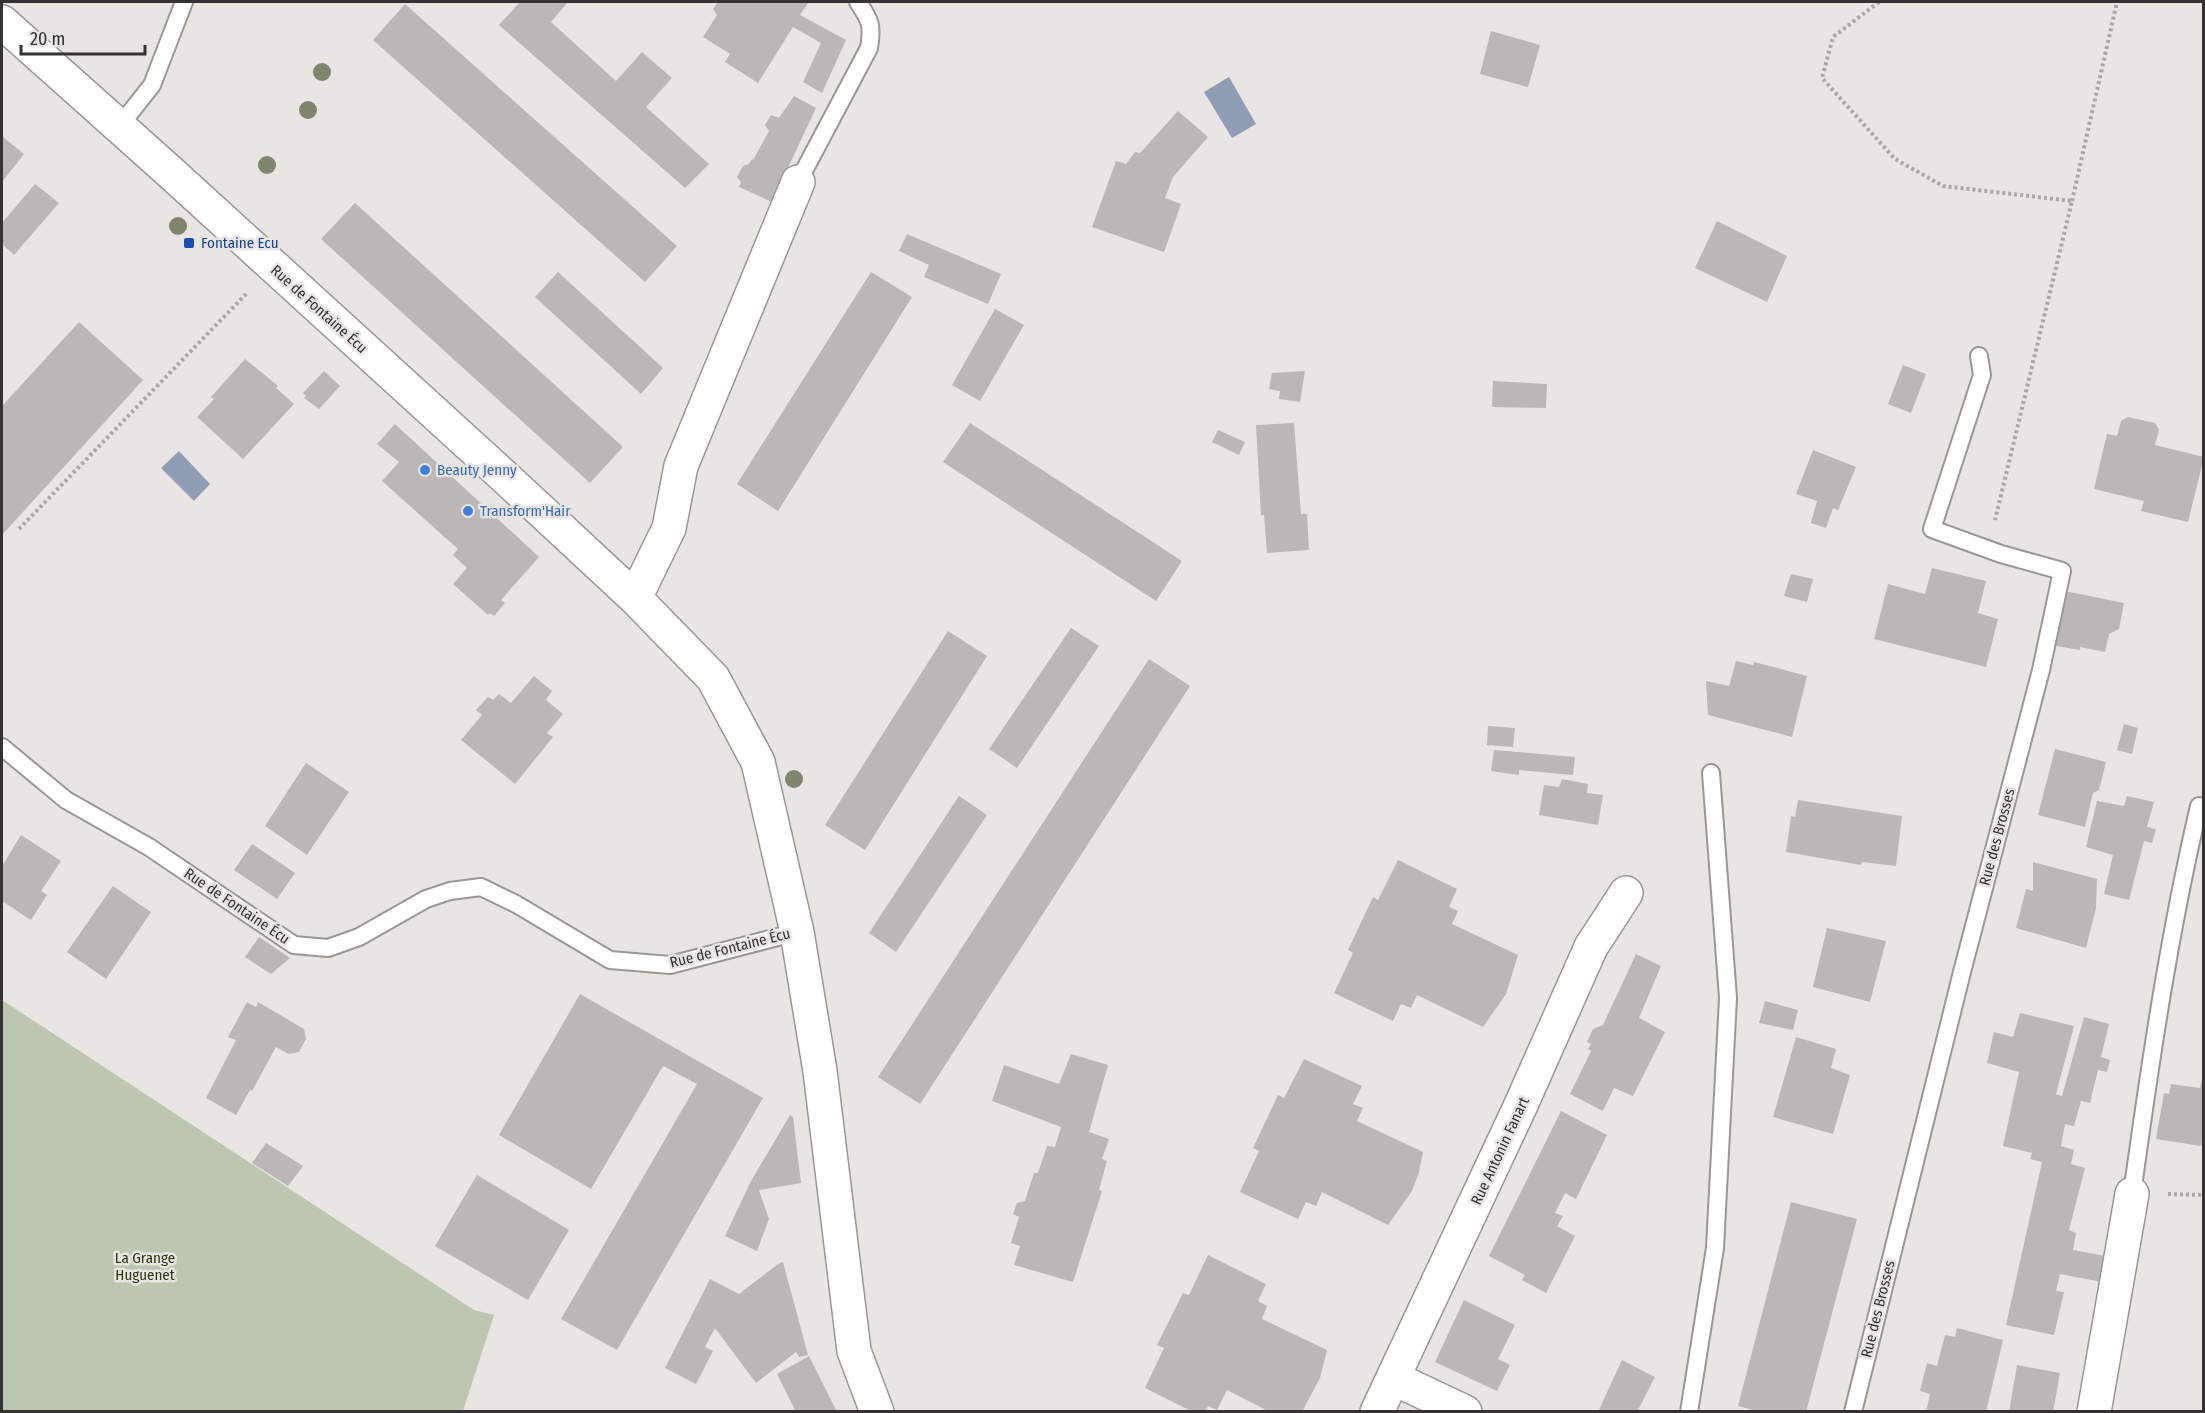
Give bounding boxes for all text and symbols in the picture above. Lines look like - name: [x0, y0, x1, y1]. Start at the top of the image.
- scale bar: [21, 18, 146, 56]
- text: 20 m: [30, 28, 65, 50]
- place label: Fontaine Ecu: [201, 234, 279, 252]
- marker: Fontaine Ecu: [182, 236, 196, 250]
- street label: Rue de Fontaine Écu: [267, 261, 371, 357]
- place label: Beauty Jenny: [437, 461, 517, 479]
- marker: Beauty Jenny: [418, 463, 432, 477]
- place label: Transform'Hair: [480, 502, 571, 520]
- marker: Transform'Hair: [461, 504, 475, 518]
- street label: Rue des Brosses: [1975, 787, 2019, 887]
- street label: Rue de Fontaine Écu: [181, 864, 293, 948]
- street label: Rue de Fontaine Écu: [668, 924, 792, 972]
- street label: Rue Antonin Fanart: [1467, 1094, 1533, 1208]
- park label: La Grange Huguenet: [115, 1249, 175, 1284]
- street label: Rue des Brosses: [1857, 1258, 1899, 1360]

